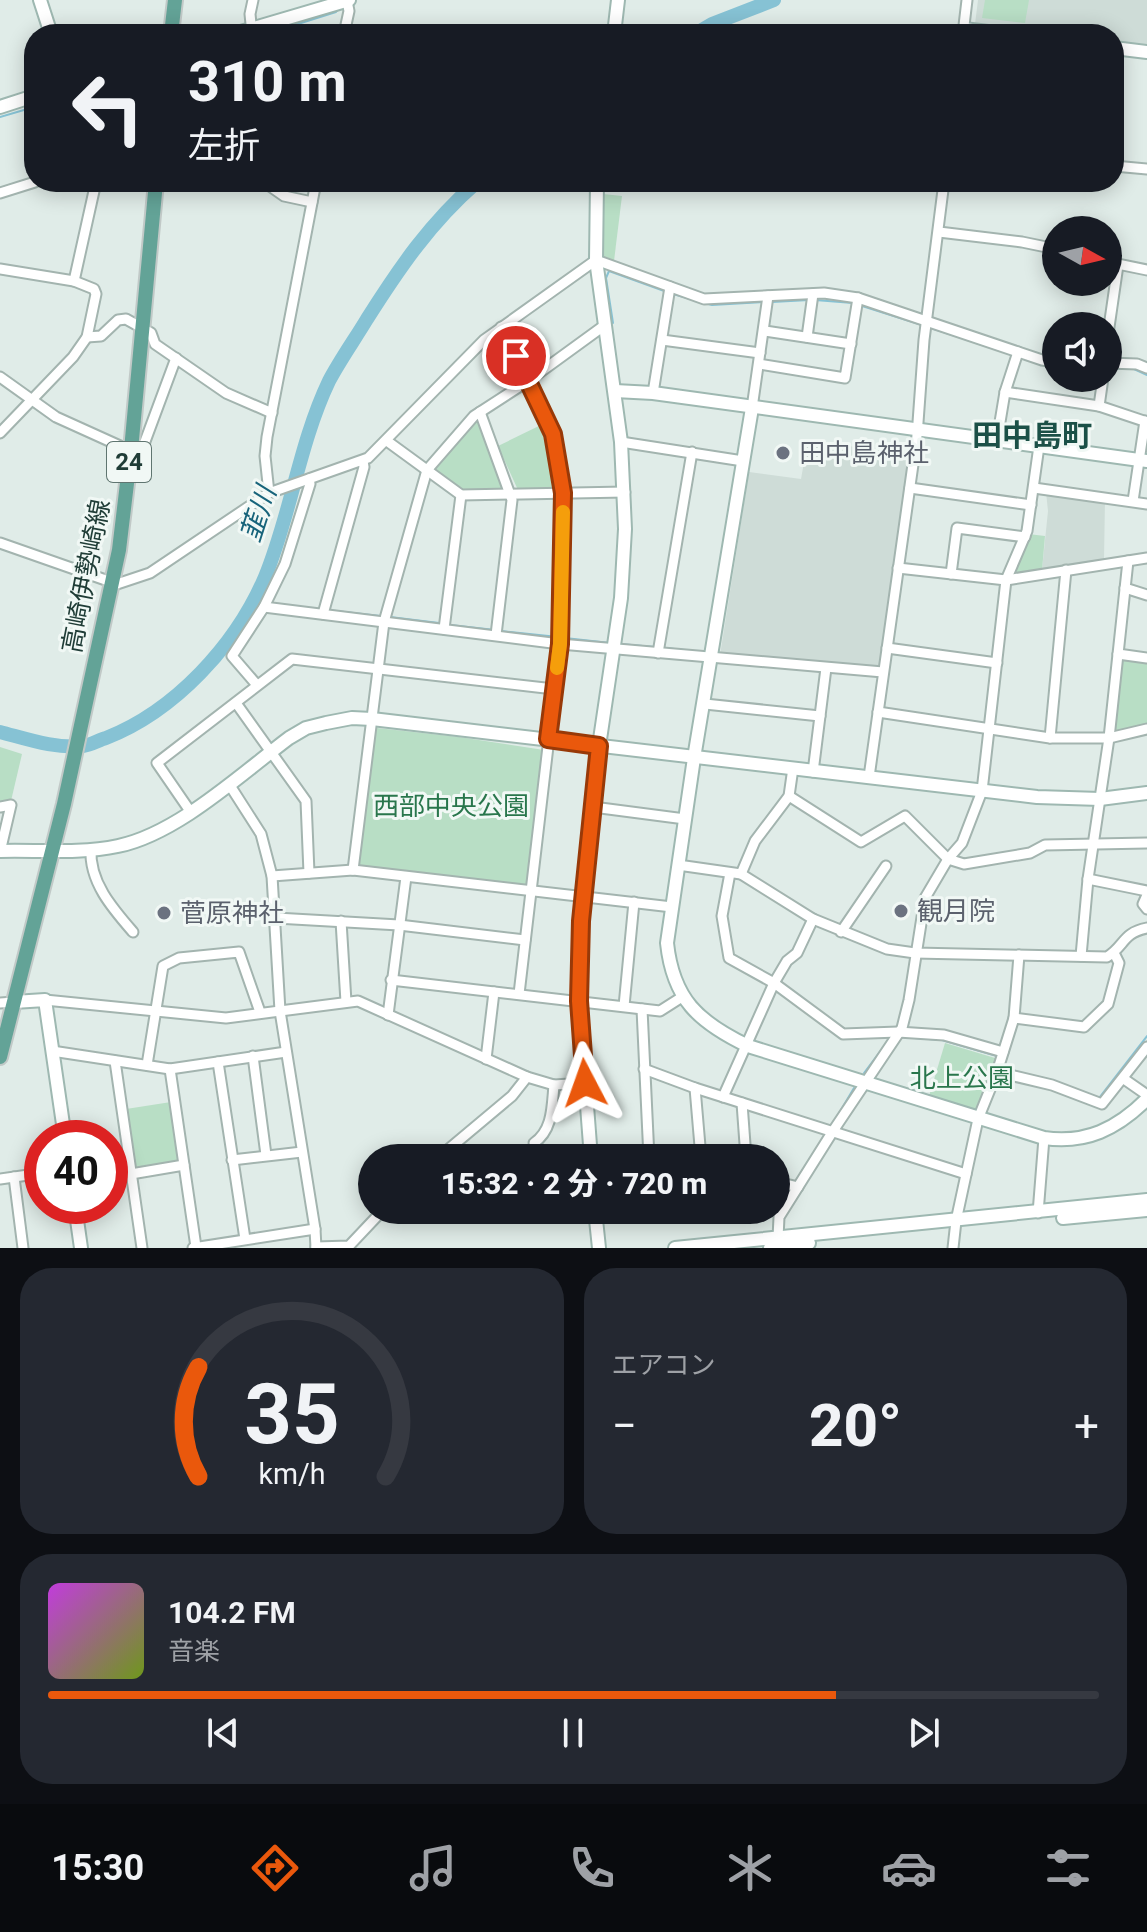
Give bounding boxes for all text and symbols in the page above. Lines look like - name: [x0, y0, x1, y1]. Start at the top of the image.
- text: 310 m: [188, 49, 347, 115]
- icon: left: [56, 56, 160, 160]
- text: 左折: [188, 125, 260, 167]
- north arrow: [1042, 216, 1122, 296]
- map controls: [1042, 216, 1122, 392]
- button: sound: [1042, 312, 1122, 392]
- pin: [482, 322, 550, 390]
- icon: arrive: [494, 334, 538, 378]
- district label: 田中島町: [972, 418, 1092, 453]
- place label: 田中島神社: [799, 438, 929, 468]
- road number: 24: [107, 442, 151, 482]
- marker: 田中島神社: [774, 444, 792, 462]
- water label: 韮川: [234, 480, 284, 546]
- street label: 高崎伊勢崎線: [56, 497, 116, 655]
- park label: 西部中央公園: [373, 791, 529, 821]
- place label: 観月院: [917, 896, 995, 926]
- place label: 菅原神社: [180, 898, 284, 928]
- marker: 観月院: [892, 902, 910, 920]
- marker: 菅原神社: [155, 904, 173, 922]
- position arrow: [543, 1041, 627, 1125]
- park label: 北上公園: [910, 1063, 1014, 1093]
- speed limit sign: 40: [24, 1120, 128, 1224]
- text: 15:32 · 2 分 · 720 m: [441, 1166, 707, 1201]
- text: エアコン: [612, 1350, 716, 1380]
- text: 35: [244, 1366, 339, 1463]
- text: 20°: [809, 1390, 902, 1461]
- text: −: [612, 1400, 637, 1452]
- text: +: [1074, 1400, 1099, 1452]
- text: km/h: [258, 1457, 325, 1491]
- text: 104.2 FM: [168, 1595, 296, 1630]
- text: 音楽: [168, 1636, 220, 1666]
- icon: previous: [201, 1711, 245, 1755]
- icon: pause: [551, 1711, 595, 1755]
- icon: next: [902, 1711, 946, 1755]
- icon: directions: [247, 1840, 303, 1896]
- icon: music: [405, 1840, 461, 1896]
- icon: phone: [564, 1840, 620, 1896]
- icon: climate: [722, 1840, 778, 1896]
- icon: car: [881, 1840, 937, 1896]
- icon: filters: [1040, 1840, 1096, 1896]
- text: 15:30: [51, 1847, 144, 1889]

